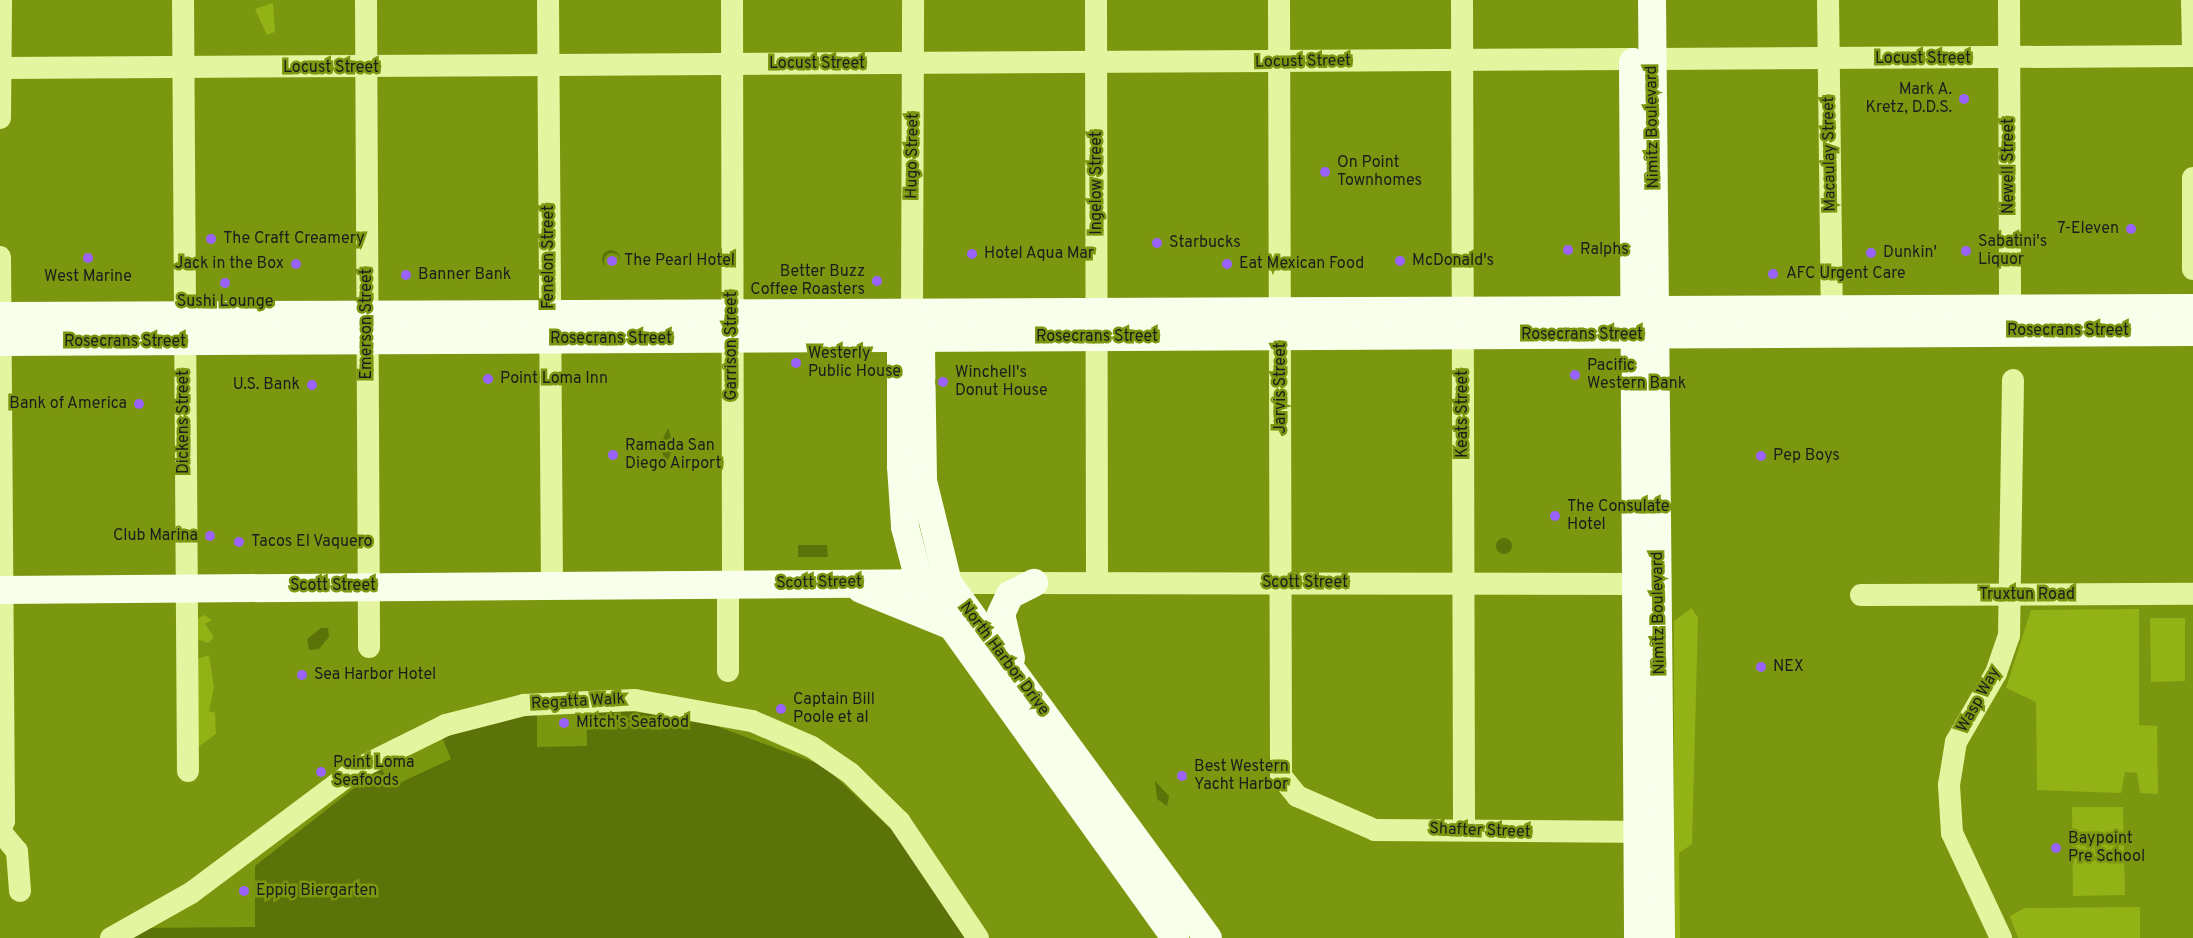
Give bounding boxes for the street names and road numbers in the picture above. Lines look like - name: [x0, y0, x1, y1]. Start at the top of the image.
- street label: Locust Street: [1875, 49, 1971, 69]
- street label: Locust Street: [1255, 52, 1351, 72]
- street label: Locust Street: [769, 54, 865, 74]
- street label: Locust Street: [283, 58, 379, 78]
- street label: Nimitz Boulevard: [1642, 65, 1664, 189]
- street label: Macaulay Street: [1819, 96, 1841, 212]
- street label: Hugo Street: [903, 113, 923, 199]
- street label: Newell Street: [1999, 118, 2019, 214]
- street label: Ingelow Street: [1087, 131, 1107, 235]
- street label: Fenelon Street: [539, 205, 559, 309]
- street label: Emerson Street: [357, 268, 377, 380]
- street label: Garrison Street: [722, 292, 742, 400]
- street label: Rosecrans Street: [2007, 321, 2129, 341]
- street label: Rosecrans Street: [1521, 325, 1643, 345]
- street label: Rosecrans Street: [1036, 327, 1158, 347]
- street label: Rosecrans Street: [550, 329, 672, 349]
- street label: Rosecrans Street: [64, 332, 186, 352]
- street label: Jarvis Street: [1271, 342, 1291, 434]
- street label: Dickens Street: [174, 370, 194, 474]
- street label: Keats Street: [1453, 370, 1473, 458]
- street label: Nimitz Boulevard: [1648, 551, 1670, 675]
- street label: Scott Street: [776, 573, 862, 593]
- street label: Scott Street: [1262, 573, 1348, 593]
- street label: Scott Street: [290, 576, 376, 596]
- street label: Truxtun Road: [1979, 585, 2075, 605]
- street label: North Harbor Drive: [955, 599, 1053, 719]
- street label: Wasp Way: [1953, 664, 2005, 736]
- street label: Regatta Walk: [530, 690, 626, 714]
- street label: Shafter Street: [1429, 820, 1531, 842]

